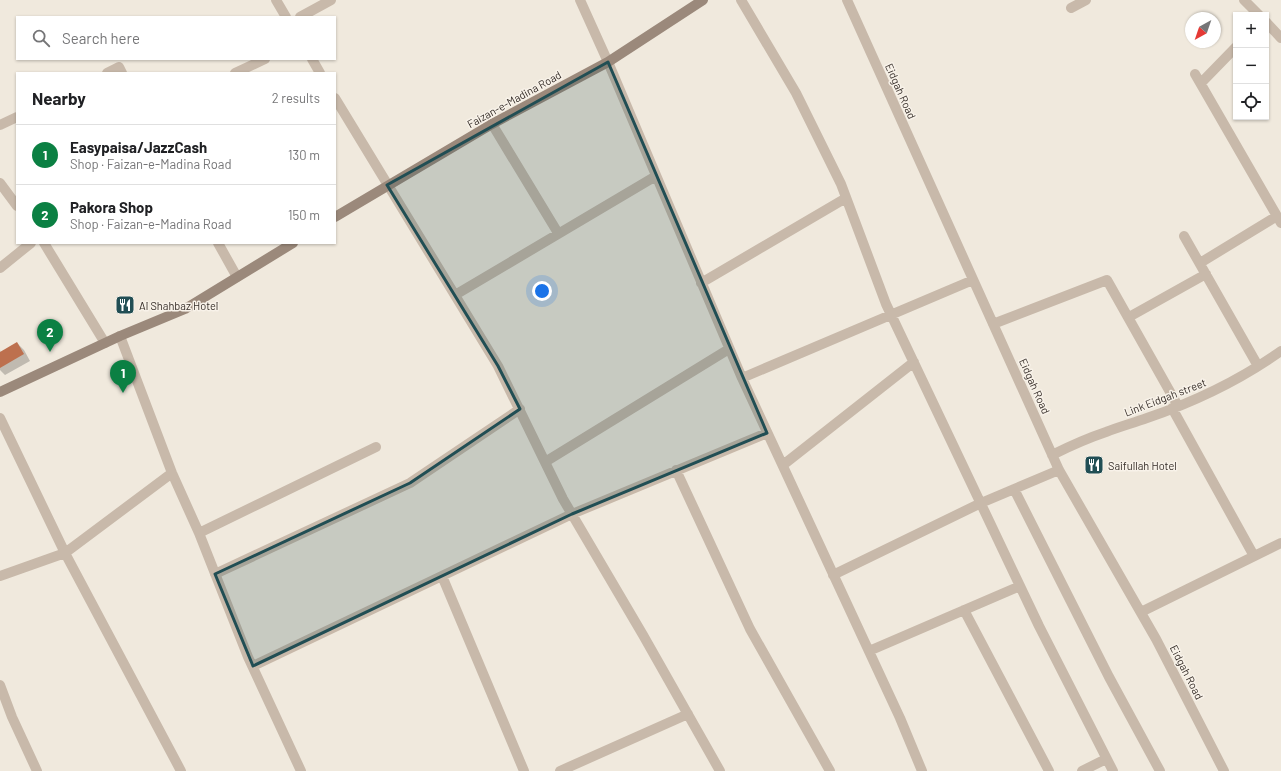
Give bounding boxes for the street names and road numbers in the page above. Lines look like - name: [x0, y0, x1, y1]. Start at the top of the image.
- street label: Eidgah Road: [883, 61, 919, 121]
- street label: Faizan-e-Madina Road: [465, 68, 563, 130]
- street label: Eidgah Road: [1017, 356, 1053, 416]
- street label: Link Eidgah street: [1122, 375, 1208, 419]
- street label: Eidgah Road: [1168, 643, 1206, 701]

